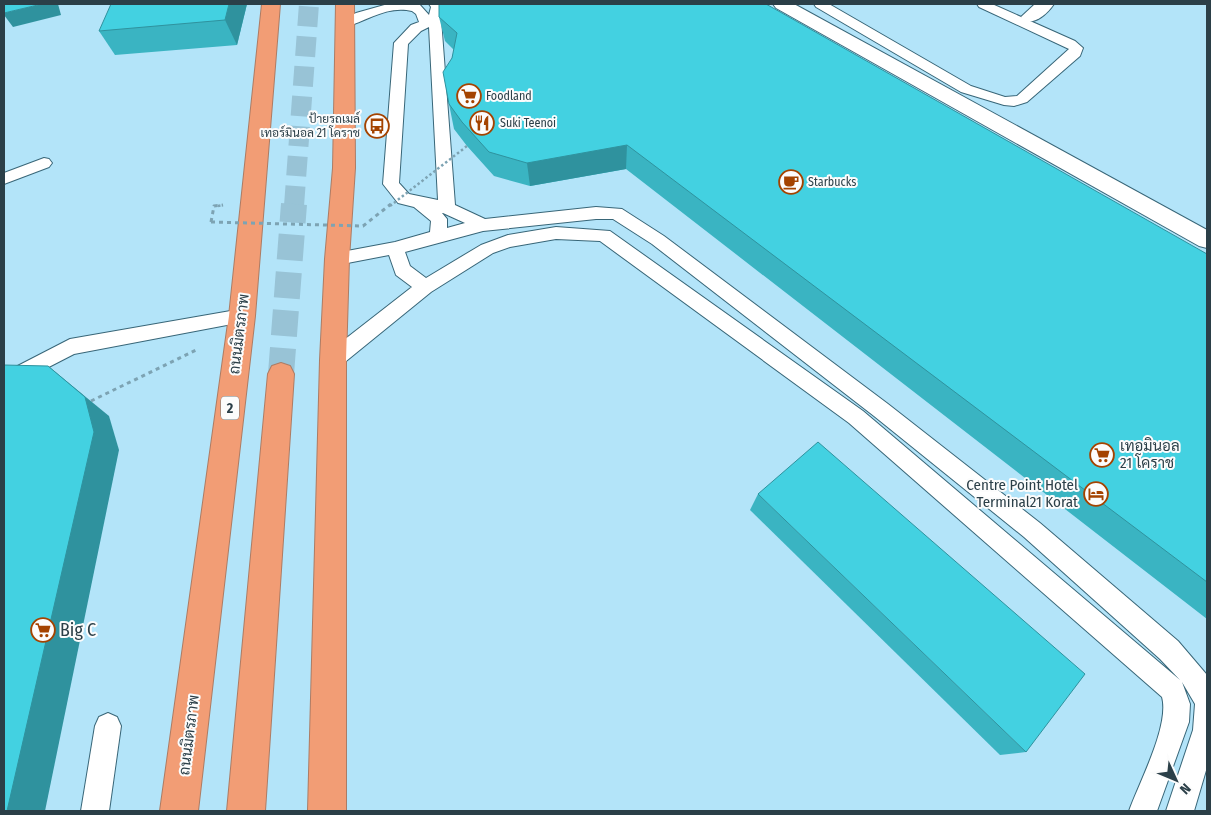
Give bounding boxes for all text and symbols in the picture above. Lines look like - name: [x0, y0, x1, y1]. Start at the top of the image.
- supermarket icon: Foodland: [456, 83, 482, 109]
- place label: Foodland: [486, 89, 532, 103]
- restaurant icon: Suki Teenoi: [469, 110, 495, 136]
- place label: ป้ายรถเมล์ เทอร์มินอล 21 โคราช: [260, 111, 360, 140]
- bus stop icon: ป้ายรถเมล์ เทอร์มินอล 21 โคราช: [364, 113, 390, 139]
- place label: Suki Teenoi: [500, 116, 556, 130]
- cafe icon: Starbucks: [778, 169, 804, 195]
- place label: Starbucks: [808, 175, 856, 189]
- street label: ถนนมิตรภาพ: [225, 293, 253, 375]
- road number: 2: [221, 396, 239, 419]
- place label: เทอมินอล 21 โคราช: [1120, 437, 1180, 472]
- supermarket icon: เทอมินอล 21 โคราช: [1089, 442, 1115, 468]
- place label: Centre Point Hotel Terminal21 Korat: [966, 476, 1078, 511]
- hotel icon: Centre Point Hotel Terminal21 Korat: [1083, 481, 1109, 507]
- supermarket icon: Big C: [30, 617, 56, 643]
- place label: Big C: [60, 619, 96, 641]
- street label: ถนนมิตรภาพ: [175, 694, 203, 776]
- north arrow: [1151, 755, 1201, 805]
- text: N: [1176, 780, 1194, 798]

